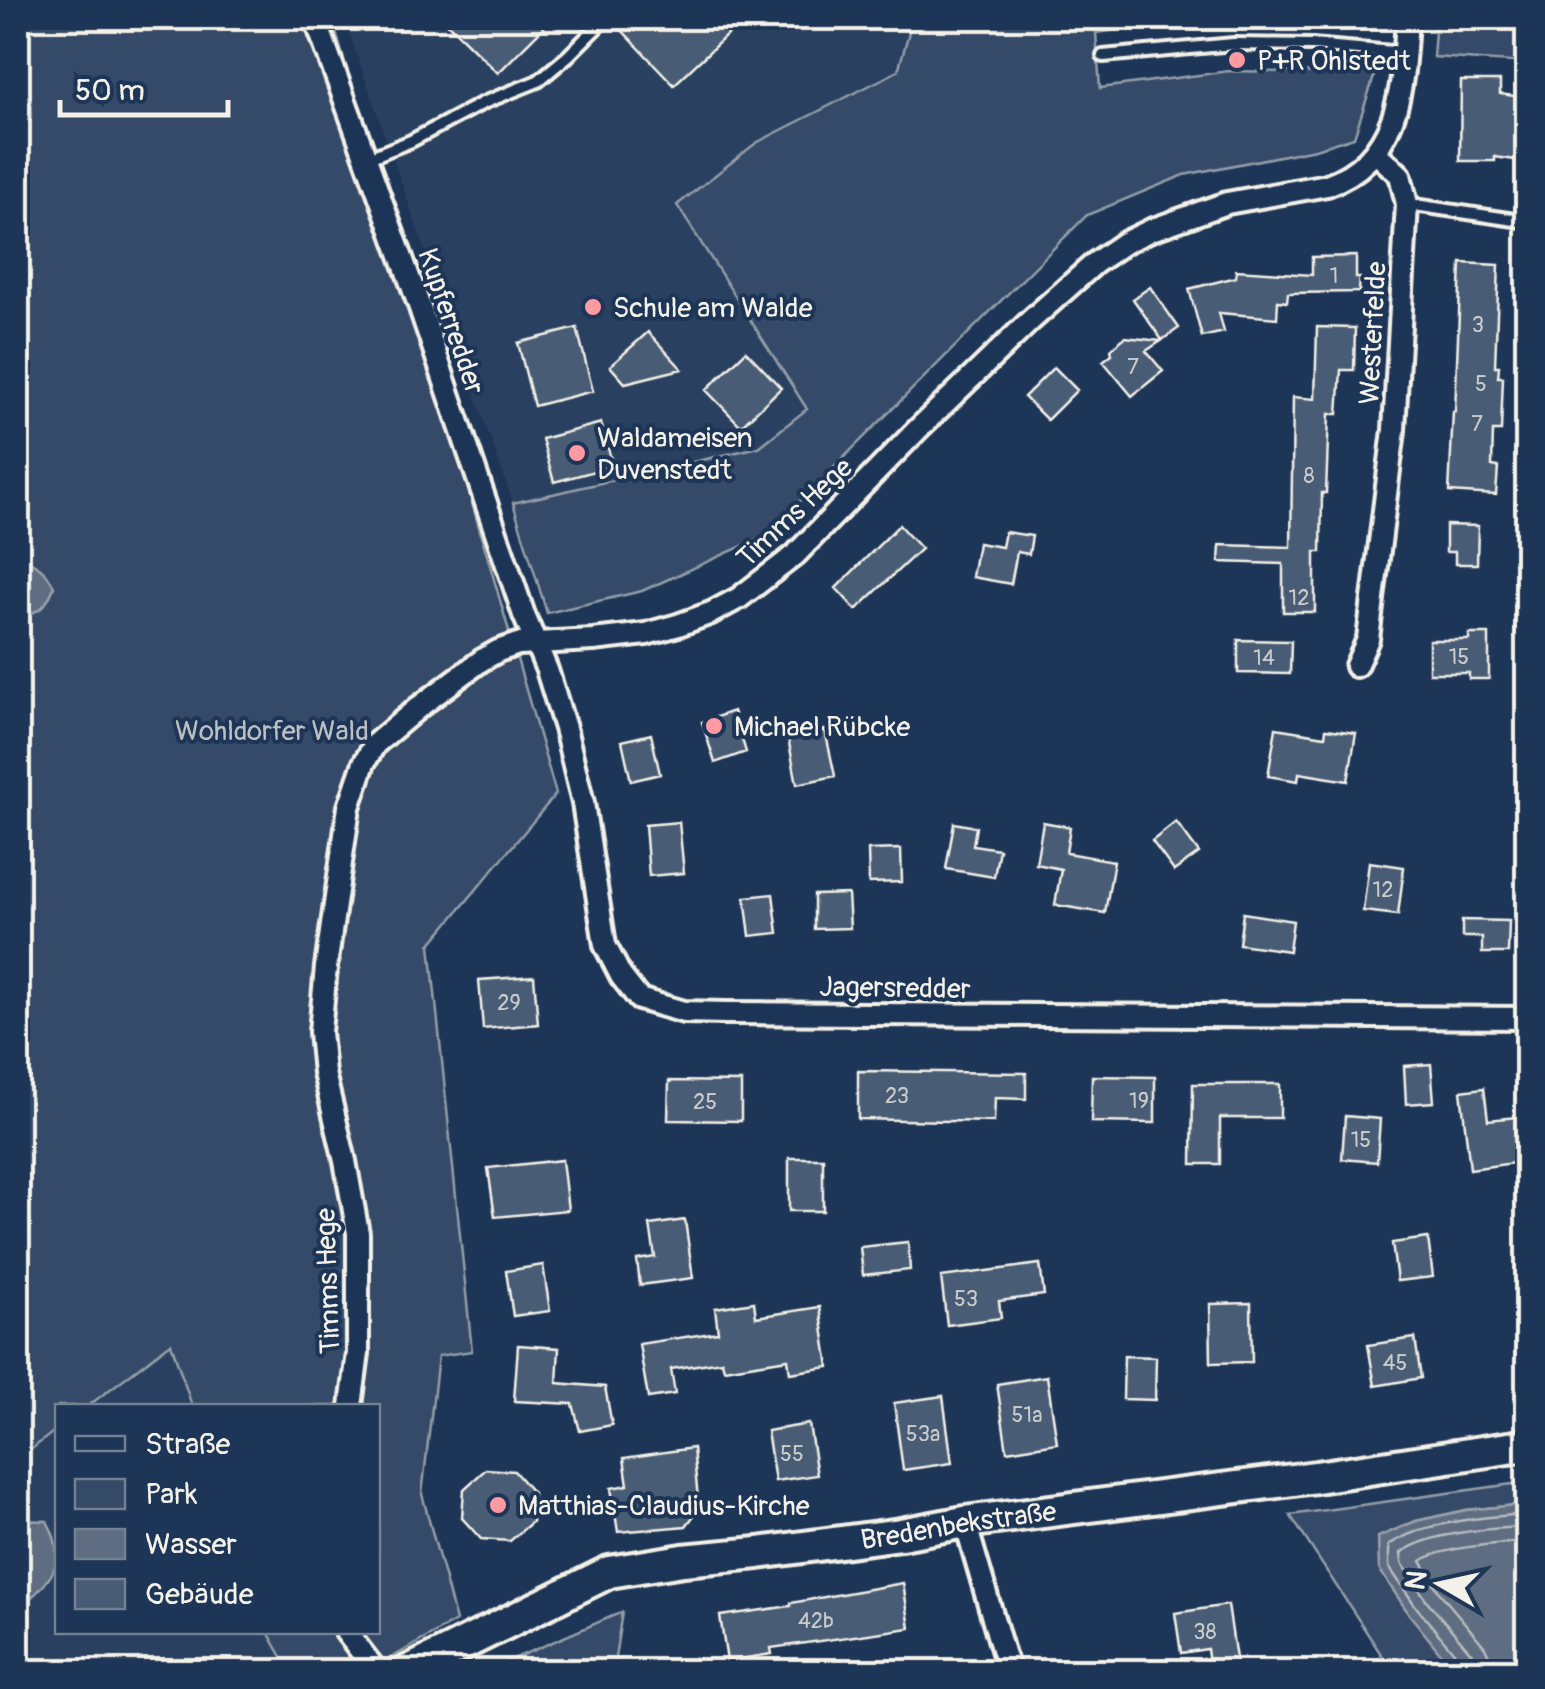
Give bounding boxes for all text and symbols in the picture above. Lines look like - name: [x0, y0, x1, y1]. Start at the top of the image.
- place label: P+R Ohlstedt: [1257, 44, 1412, 79]
- marker: P+R Ohlstedt: [1226, 49, 1248, 71]
- scale bar: [60, 55, 228, 117]
- text: 50 m: [75, 72, 145, 109]
- street label: Kupferredder: [409, 244, 492, 399]
- street label: Westerfelde: [1352, 260, 1395, 406]
- house number: 1: [1330, 262, 1338, 290]
- place label: Schule am Walde: [613, 291, 813, 326]
- marker: Schule am Walde: [582, 296, 604, 318]
- house number: 3: [1472, 311, 1484, 339]
- house number: 7: [1127, 353, 1139, 381]
- house number: 5: [1475, 370, 1487, 398]
- house number: 7: [1471, 410, 1483, 438]
- place label: Waldameisen Duvenstedt: [597, 421, 753, 488]
- marker: Waldameisen Duvenstedt: [566, 442, 588, 464]
- street label: Timms Hege: [730, 450, 861, 576]
- house number: 8: [1303, 462, 1315, 490]
- house number: 12: [1289, 584, 1309, 612]
- house number: 15: [1449, 643, 1469, 671]
- house number: 14: [1253, 644, 1275, 672]
- place label: Michael Rübcke: [734, 710, 910, 745]
- park label: Wohldorfer Wald: [175, 714, 369, 749]
- marker: Michael Rübcke: [703, 715, 725, 737]
- house number: 12: [1373, 876, 1393, 904]
- street label: Jagersredder: [819, 970, 971, 1007]
- house number: 29: [497, 989, 521, 1017]
- house number: 23: [885, 1082, 909, 1110]
- house number: 19: [1129, 1087, 1149, 1115]
- house number: 25: [693, 1088, 717, 1116]
- house number: 15: [1351, 1126, 1371, 1154]
- street label: Timms Hege: [308, 1207, 349, 1355]
- house number: 53: [954, 1285, 978, 1313]
- house number: 45: [1383, 1349, 1407, 1377]
- house number: 51a: [1012, 1401, 1042, 1429]
- legend: [55, 1404, 380, 1634]
- house number: 53a: [906, 1420, 940, 1448]
- text: Straße: [145, 1426, 231, 1463]
- house number: 55: [780, 1440, 804, 1468]
- text: Park: [145, 1476, 198, 1513]
- place label: Matthias-Claudius-Kirche: [518, 1489, 810, 1524]
- marker: Matthias-Claudius-Kirche: [487, 1494, 509, 1516]
- street label: Bredenbekstraße: [859, 1494, 1059, 1558]
- text: Wasser: [145, 1526, 237, 1563]
- north arrow: [1390, 1534, 1490, 1634]
- text: N: [1398, 1568, 1436, 1592]
- text: Gebäude: [145, 1576, 254, 1613]
- house number: 42b: [798, 1607, 834, 1635]
- house number: 38: [1193, 1618, 1217, 1646]

